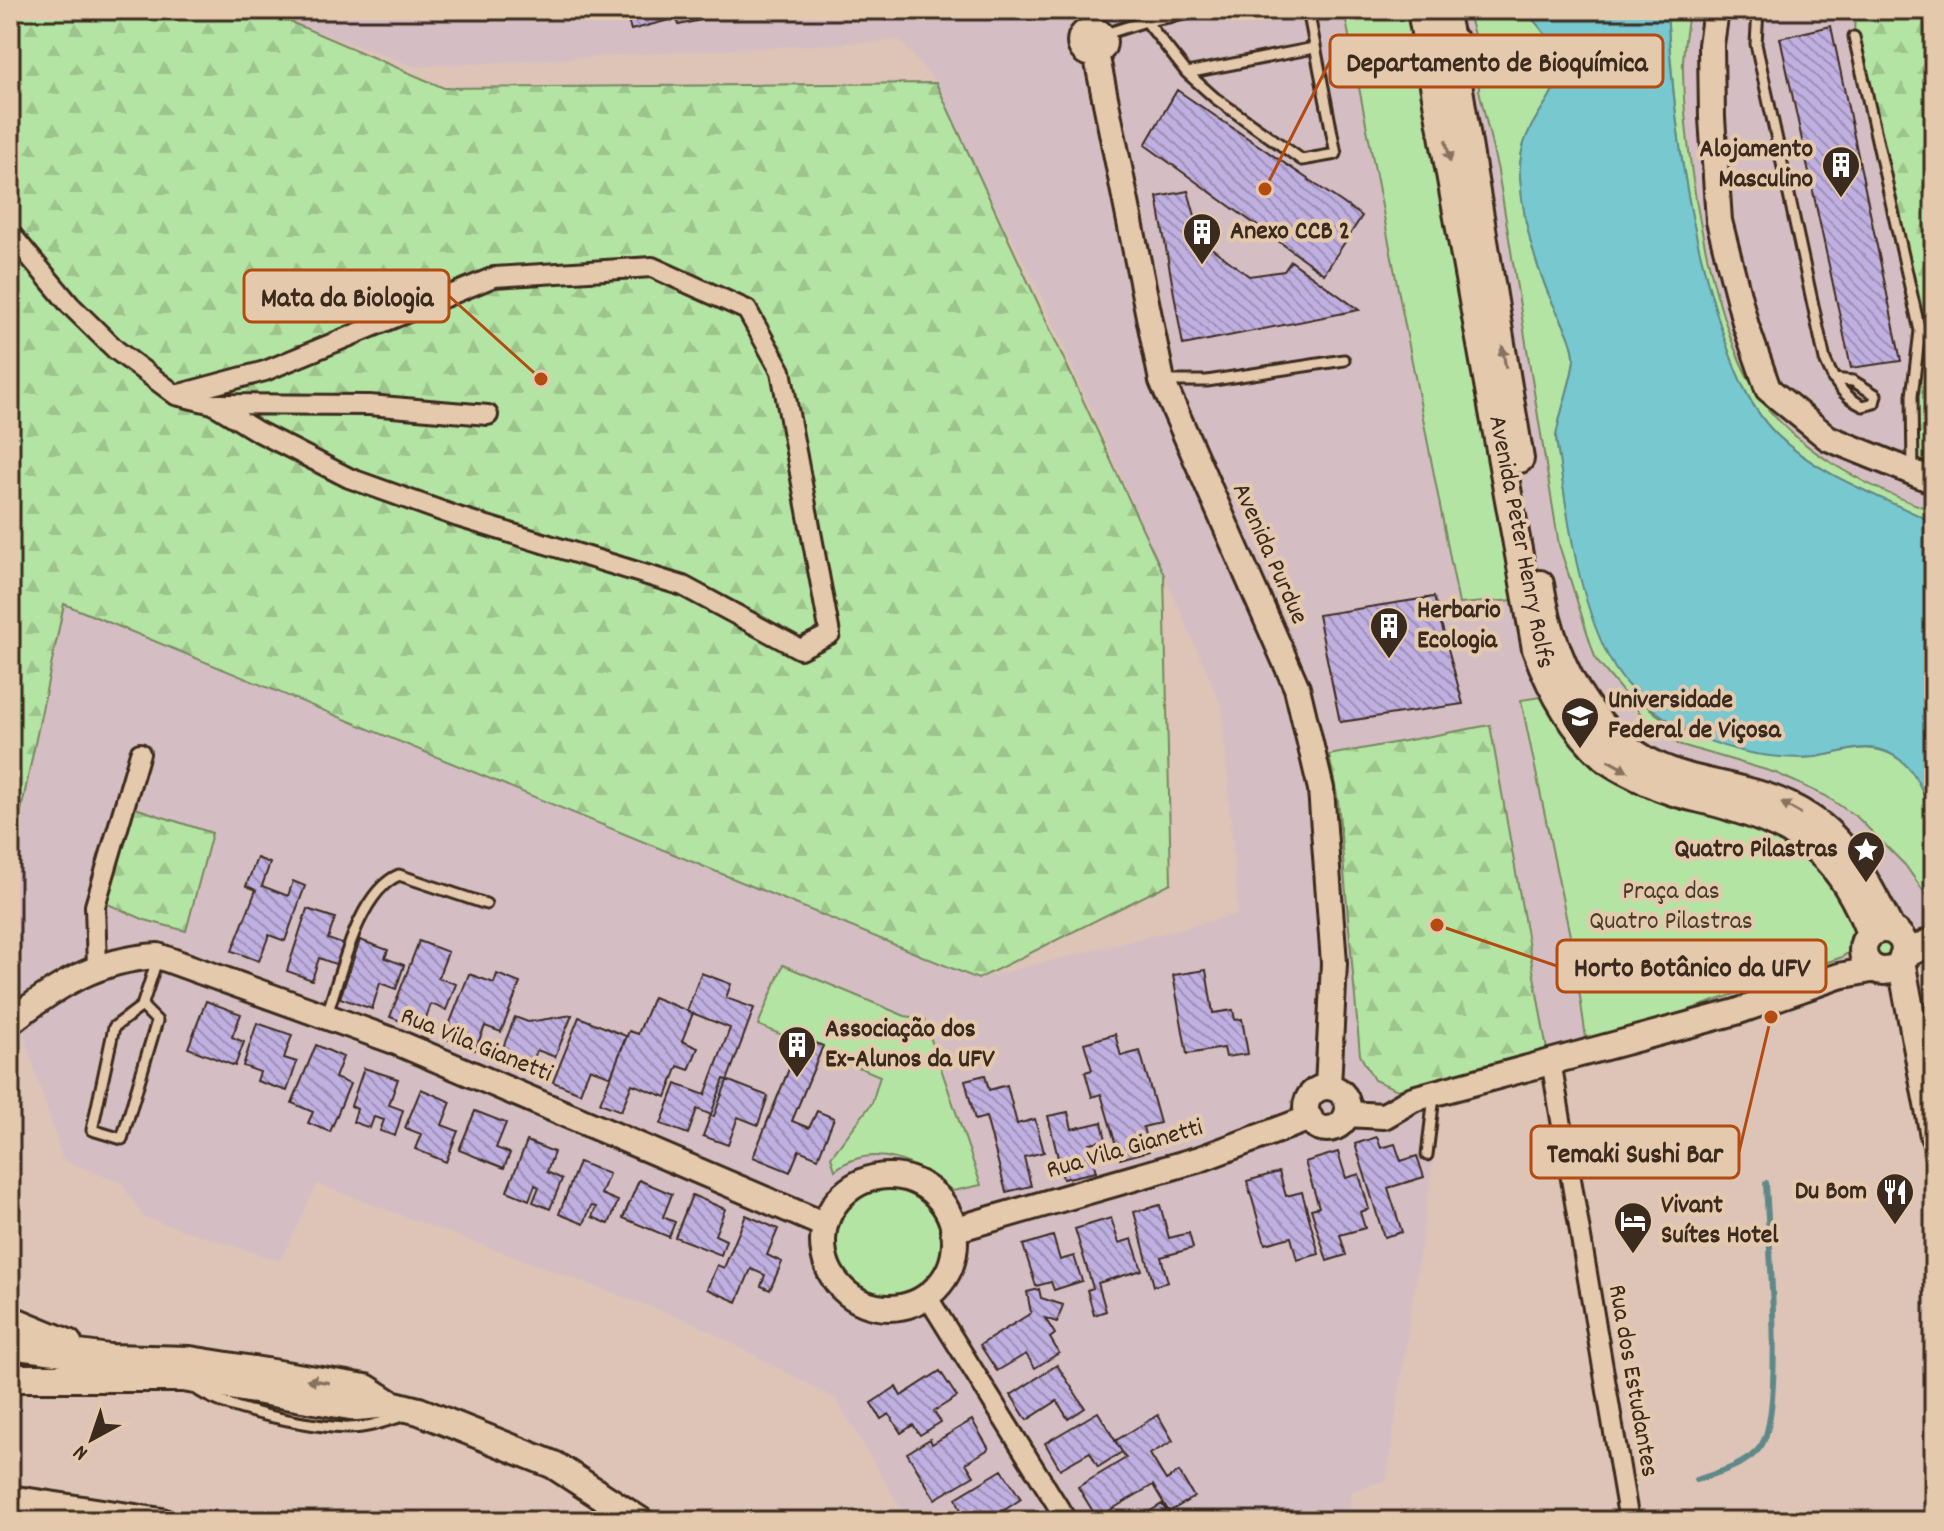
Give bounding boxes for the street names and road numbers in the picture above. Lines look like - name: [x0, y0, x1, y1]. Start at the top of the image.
- street label: Avenida Peter Henry Rolfs: [1477, 412, 1563, 672]
- street label: Avenida Purdue: [1221, 477, 1317, 631]
- street label: Rua Vila Gianetti: [394, 999, 558, 1093]
- street label: Rua Vila Gianetti: [1042, 1110, 1208, 1190]
- street label: Rua dos Estudantes: [1597, 1282, 1667, 1480]

